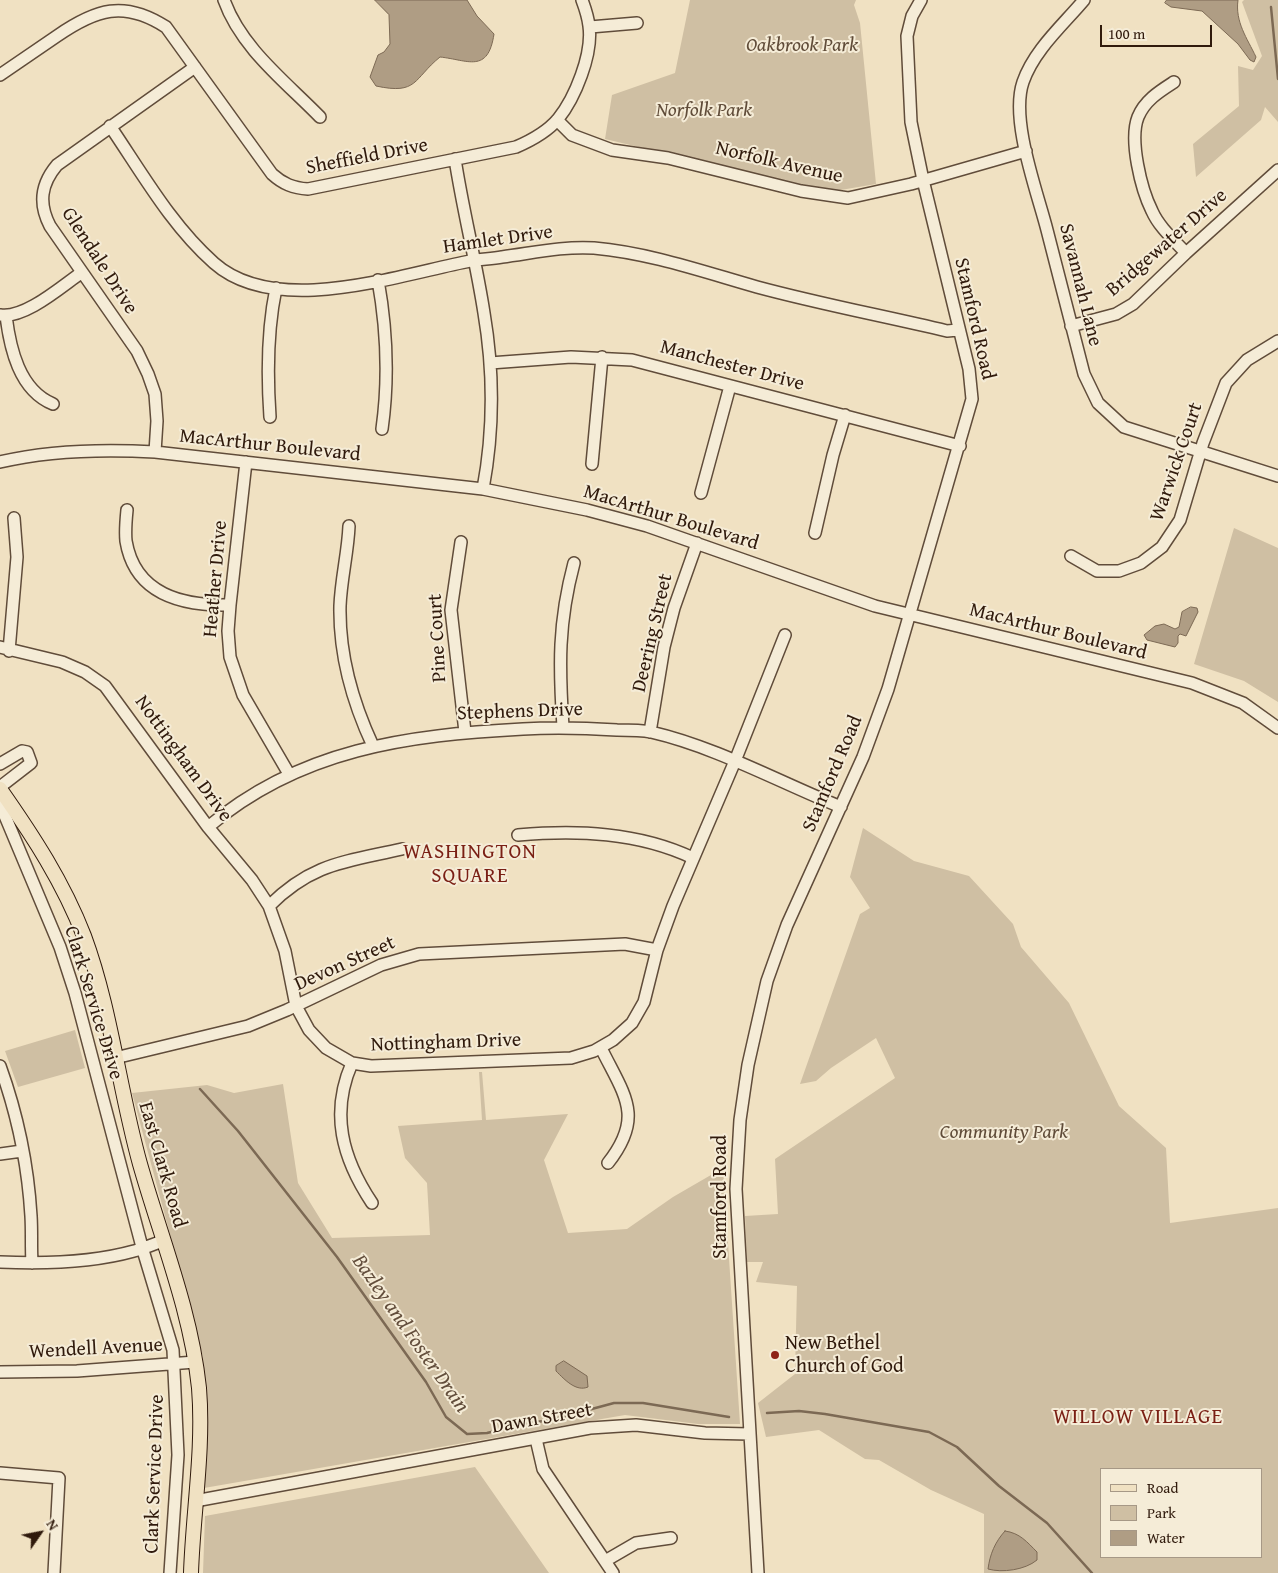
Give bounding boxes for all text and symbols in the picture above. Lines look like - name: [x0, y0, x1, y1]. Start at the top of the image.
- scale bar: [1103, 15, 1216, 47]
- text: 100 m: [1108, 23, 1145, 44]
- park label: Oakbrook Park: [746, 34, 858, 58]
- park label: Norfolk Park: [656, 99, 752, 123]
- street label: Sheffield Drive: [304, 133, 430, 181]
- street label: Norfolk Avenue: [713, 137, 845, 189]
- street label: Bridgewater Drive: [1102, 184, 1232, 302]
- street label: Glendale Drive: [56, 203, 142, 319]
- street label: Hamlet Drive: [442, 220, 554, 260]
- street label: Savannah Lane: [1053, 221, 1107, 349]
- street label: Stamford Road: [948, 256, 1000, 382]
- street label: Manchester Drive: [657, 335, 807, 397]
- street label: Warwick Court: [1145, 399, 1209, 525]
- street label: MacArthur Boulevard: [178, 425, 362, 467]
- street label: MacArthur Boulevard: [580, 480, 762, 556]
- street label: Heather Drive: [199, 520, 233, 638]
- street label: Deering Street: [628, 571, 678, 695]
- street label: Pine Court: [424, 593, 452, 683]
- street label: MacArthur Boulevard: [967, 598, 1149, 666]
- street label: Nottingham Drive: [129, 691, 237, 827]
- street label: Stephens Drive: [457, 698, 583, 726]
- street label: Stamford Road: [798, 712, 868, 836]
- district label: WASHINGTON SQUARE: [402, 840, 538, 890]
- street label: Clark Service Drive: [58, 923, 128, 1083]
- street label: Devon Street: [291, 931, 399, 997]
- street label: Nottingham Drive: [370, 1028, 522, 1058]
- street label: East Clark Road: [133, 1099, 191, 1231]
- park label: Community Park: [940, 1121, 1068, 1145]
- street label: Stamford Road: [709, 1135, 733, 1259]
- water label: Bazley and Foster Drain: [346, 1250, 474, 1418]
- place label: New Bethel Church of God: [785, 1332, 904, 1379]
- street label: Wendell Avenue: [28, 1334, 164, 1364]
- marker: New Bethel Church of God: [769, 1349, 781, 1361]
- street label: Clark Service Drive: [140, 1394, 170, 1554]
- street label: Dawn Street: [490, 1398, 594, 1440]
- district label: WILLOW VILLAGE: [1051, 1405, 1225, 1431]
- legend: [1100, 1468, 1263, 1558]
- text: Road: [1147, 1477, 1178, 1498]
- text: Park: [1147, 1502, 1176, 1523]
- north arrow: [15, 1508, 65, 1558]
- text: N: [42, 1515, 64, 1534]
- text: Water: [1147, 1527, 1185, 1548]

